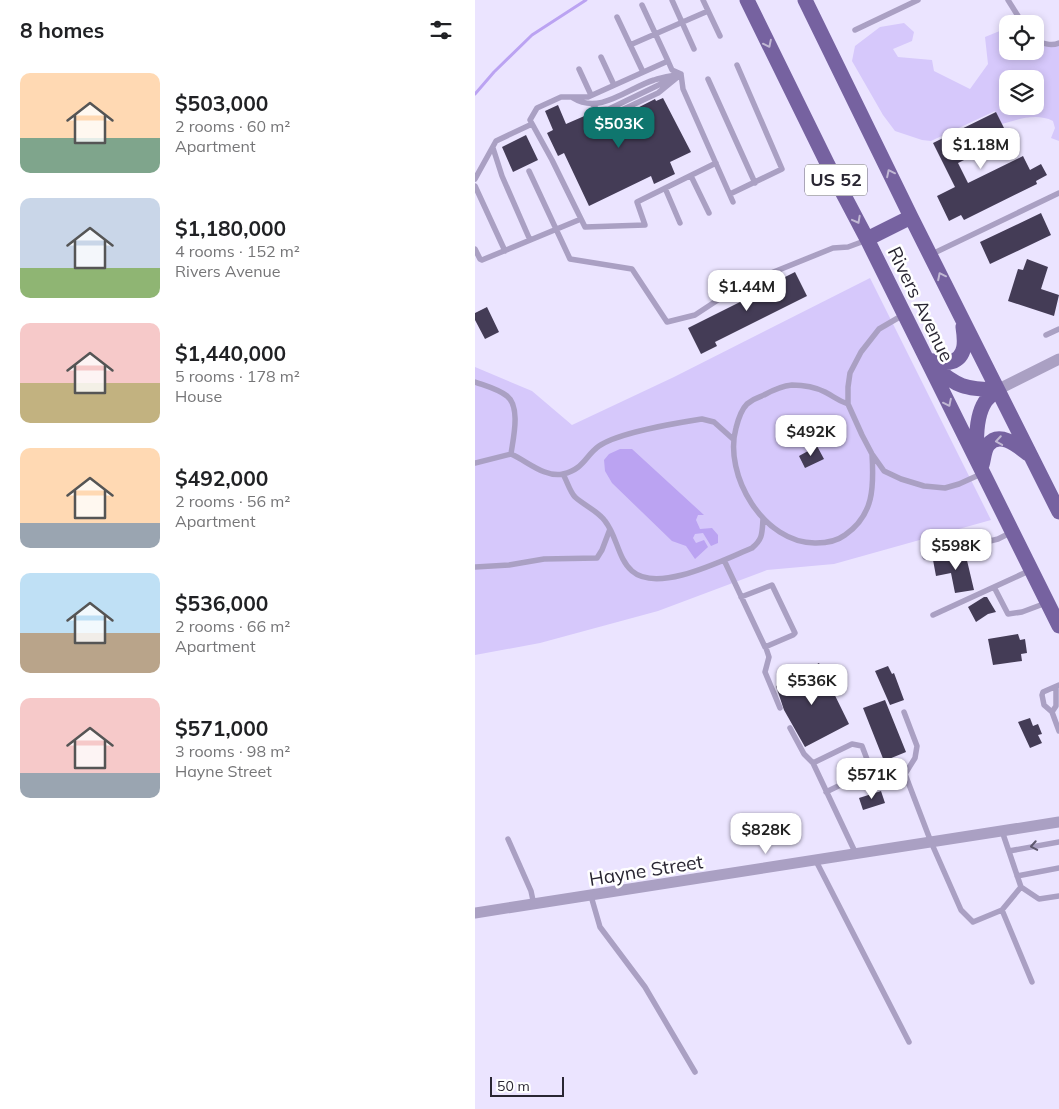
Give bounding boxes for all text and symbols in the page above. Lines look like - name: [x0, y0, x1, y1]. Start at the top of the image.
- map controls: [999, 15, 1044, 115]
- button: locate: [999, 15, 1044, 60]
- icon: filters: [427, 16, 455, 44]
- text: 8 homes: [20, 17, 104, 43]
- one-way arrow: [762, 39, 772, 48]
- button: layers: [999, 70, 1044, 115]
- text: $503,000: [175, 90, 268, 116]
- icon: home: [60, 93, 120, 153]
- pin: $503K: [584, 106, 654, 149]
- text: $503K: [594, 113, 644, 133]
- text: 2 rooms · 60 m²: [175, 116, 290, 136]
- pin: $1.18M: [940, 128, 1022, 170]
- text: $1.18M: [953, 134, 1009, 154]
- text: Apartment: [175, 136, 256, 156]
- road number: US 52: [805, 164, 867, 196]
- one-way arrow: [886, 169, 896, 178]
- text: $1,180,000: [175, 215, 286, 241]
- one-way arrow: [851, 215, 861, 224]
- icon: home: [60, 218, 120, 278]
- text: 4 rooms · 152 m²: [175, 241, 300, 261]
- street label: Rivers Avenue: [883, 242, 959, 366]
- text: Rivers Avenue: [175, 261, 281, 281]
- pin: $1.44M: [706, 270, 788, 312]
- one-way arrow: [937, 272, 947, 281]
- text: $1.44M: [719, 276, 775, 296]
- text: $1,440,000: [175, 340, 286, 366]
- icon: home: [60, 343, 120, 403]
- text: 5 rooms · 178 m²: [175, 366, 300, 386]
- text: House: [175, 386, 222, 406]
- one-way arrow: [942, 398, 952, 407]
- pin: $492K: [776, 414, 846, 457]
- text: $492K: [786, 421, 836, 441]
- one-way arrow: [995, 436, 1003, 446]
- text: $492,000: [175, 465, 268, 491]
- icon: home: [60, 468, 120, 528]
- text: 2 rooms · 56 m²: [175, 491, 290, 511]
- text: Apartment: [175, 511, 256, 531]
- pin: $598K: [921, 528, 991, 571]
- text: $598K: [931, 535, 981, 555]
- text: $536,000: [175, 590, 268, 616]
- icon: home: [60, 593, 120, 653]
- text: 2 rooms · 66 m²: [175, 616, 290, 636]
- text: Apartment: [175, 636, 256, 656]
- pin: $536K: [777, 664, 847, 706]
- text: $536K: [787, 670, 837, 690]
- text: $571,000: [175, 715, 268, 741]
- icon: home: [60, 718, 120, 778]
- text: 3 rooms · 98 m²: [175, 741, 290, 761]
- pin: $571K: [837, 758, 907, 800]
- text: Hayne Street: [175, 761, 272, 781]
- text: $571K: [847, 764, 897, 784]
- pin: $828K: [731, 812, 801, 855]
- text: $828K: [741, 819, 791, 839]
- one-way arrow: [1029, 840, 1038, 851]
- street label: Hayne Street: [587, 849, 705, 891]
- scale bar: [490, 1074, 564, 1097]
- text: 50 m: [497, 1077, 530, 1095]

